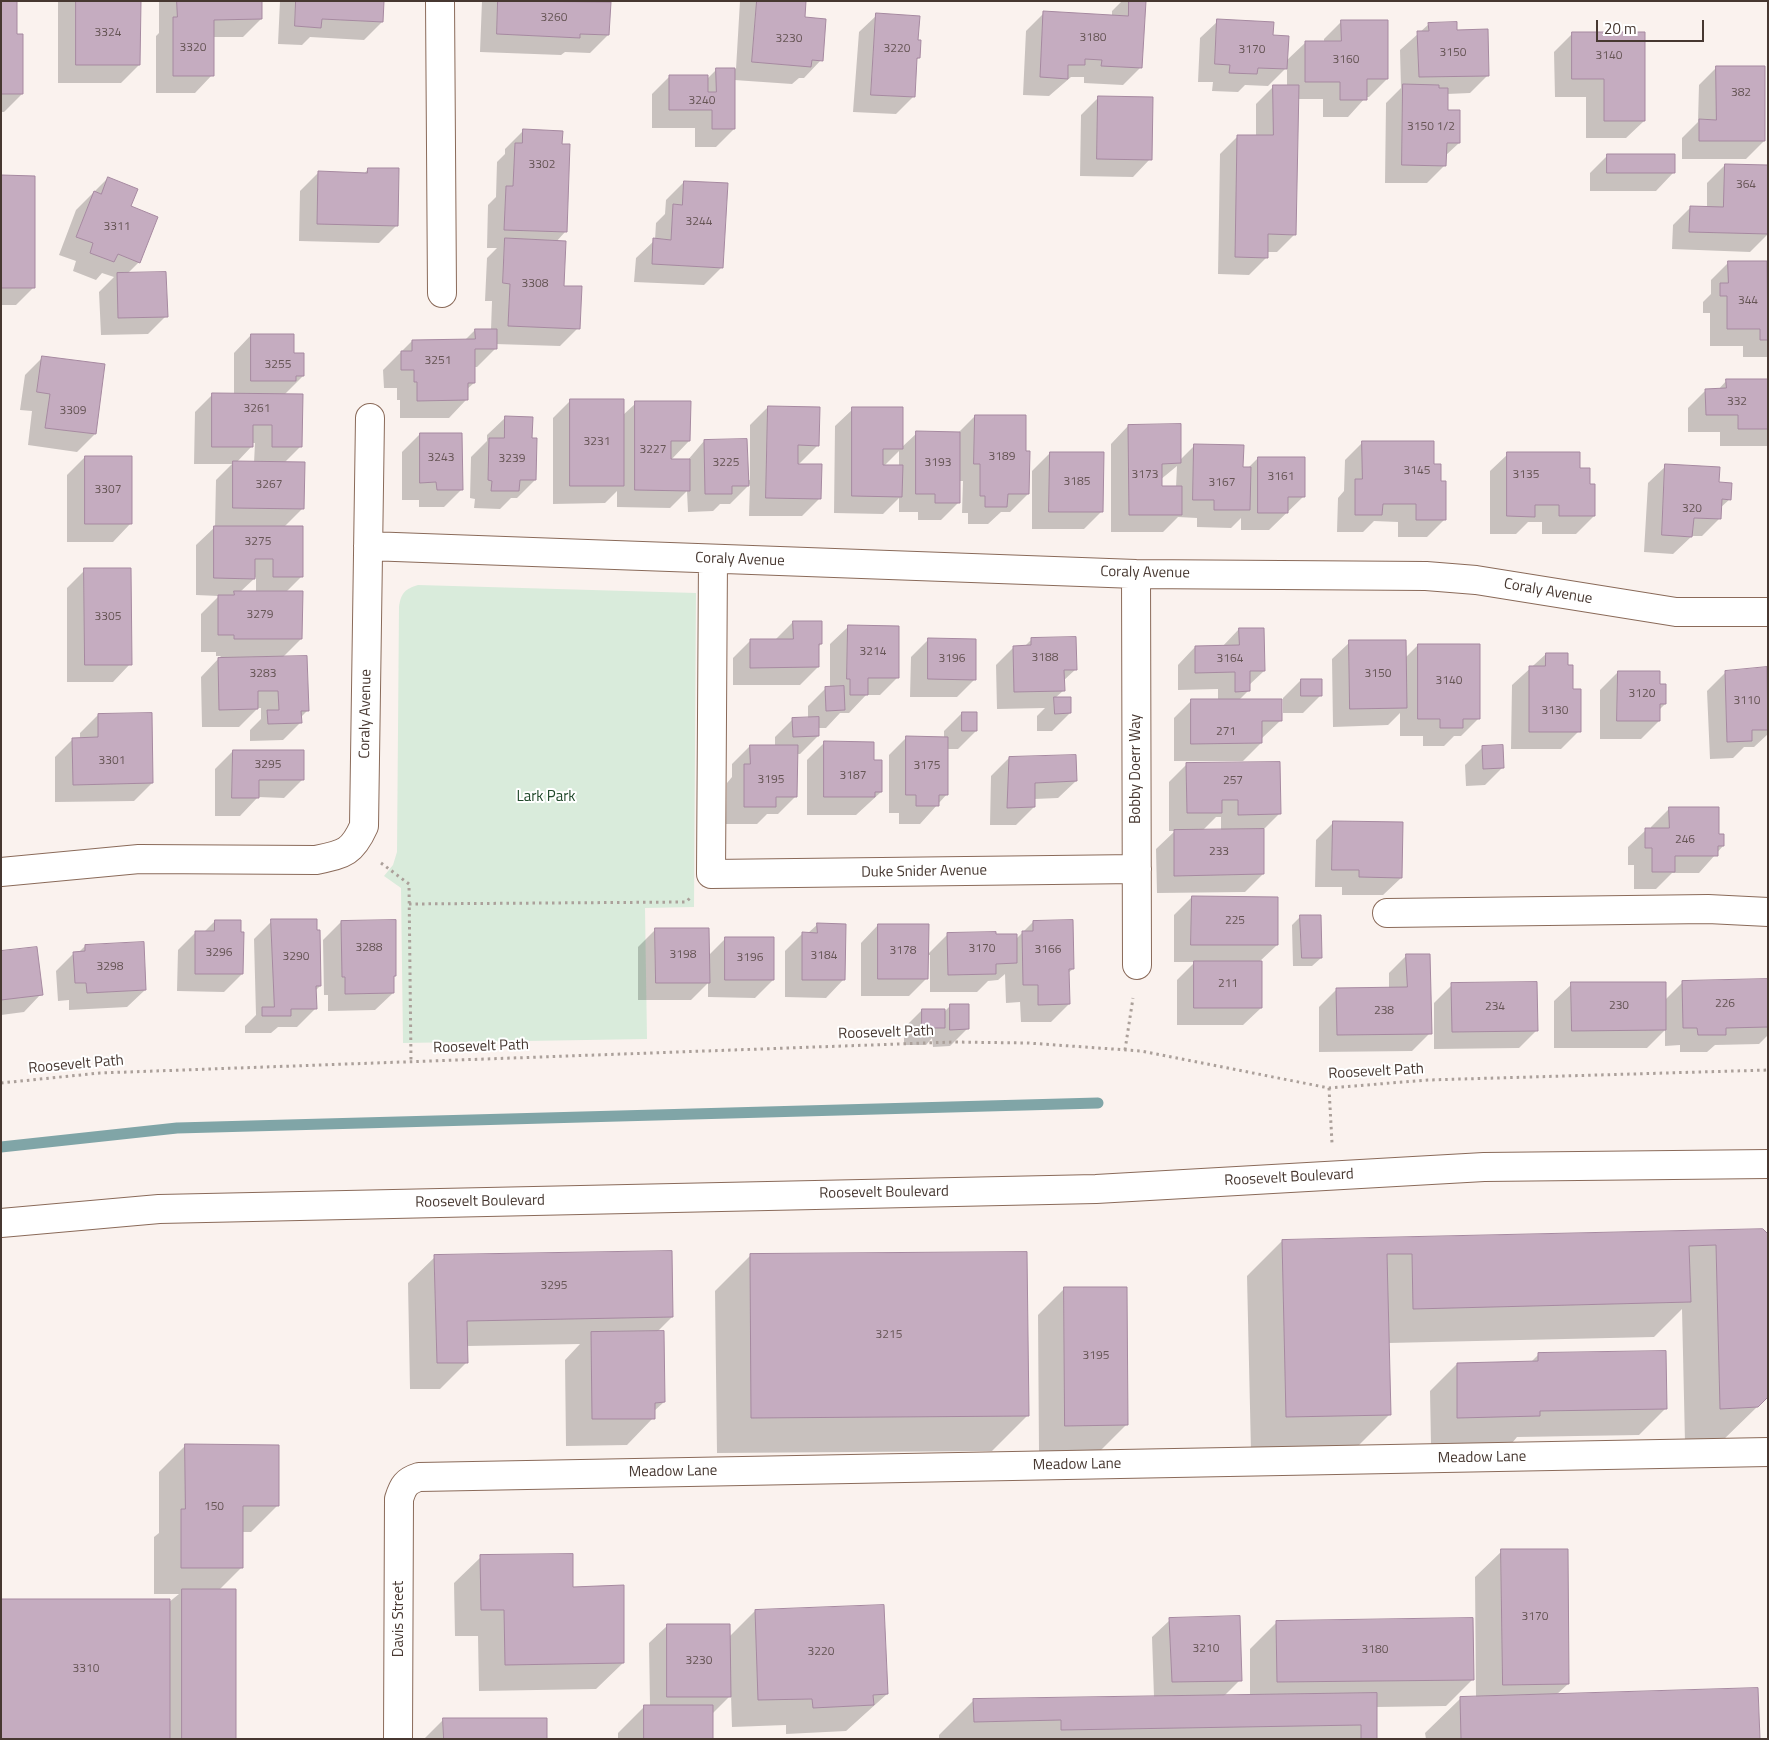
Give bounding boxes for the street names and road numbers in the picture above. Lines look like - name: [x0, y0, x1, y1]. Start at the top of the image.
- street label: Coraly Avenue: [695, 549, 785, 571]
- street label: Coraly Avenue: [1100, 563, 1190, 583]
- street label: Coraly Avenue: [1502, 575, 1594, 609]
- street label: Coraly Avenue: [356, 669, 376, 759]
- street label: Bobby Doerr Way: [1127, 714, 1145, 824]
- street label: Duke Snider Avenue: [861, 862, 987, 882]
- street label: Roosevelt Path: [838, 1022, 934, 1044]
- street label: Roosevelt Path: [433, 1036, 529, 1058]
- street label: Roosevelt Path: [28, 1052, 124, 1078]
- street label: Roosevelt Path: [1328, 1061, 1424, 1083]
- street label: Roosevelt Boulevard: [1224, 1166, 1354, 1190]
- street label: Roosevelt Boulevard: [819, 1183, 949, 1203]
- street label: Roosevelt Boulevard: [415, 1192, 545, 1212]
- street label: Meadow Lane: [1438, 1448, 1526, 1468]
- street label: Meadow Lane: [1033, 1455, 1121, 1475]
- street label: Meadow Lane: [629, 1462, 717, 1482]
- street label: Davis Street: [390, 1581, 408, 1657]

